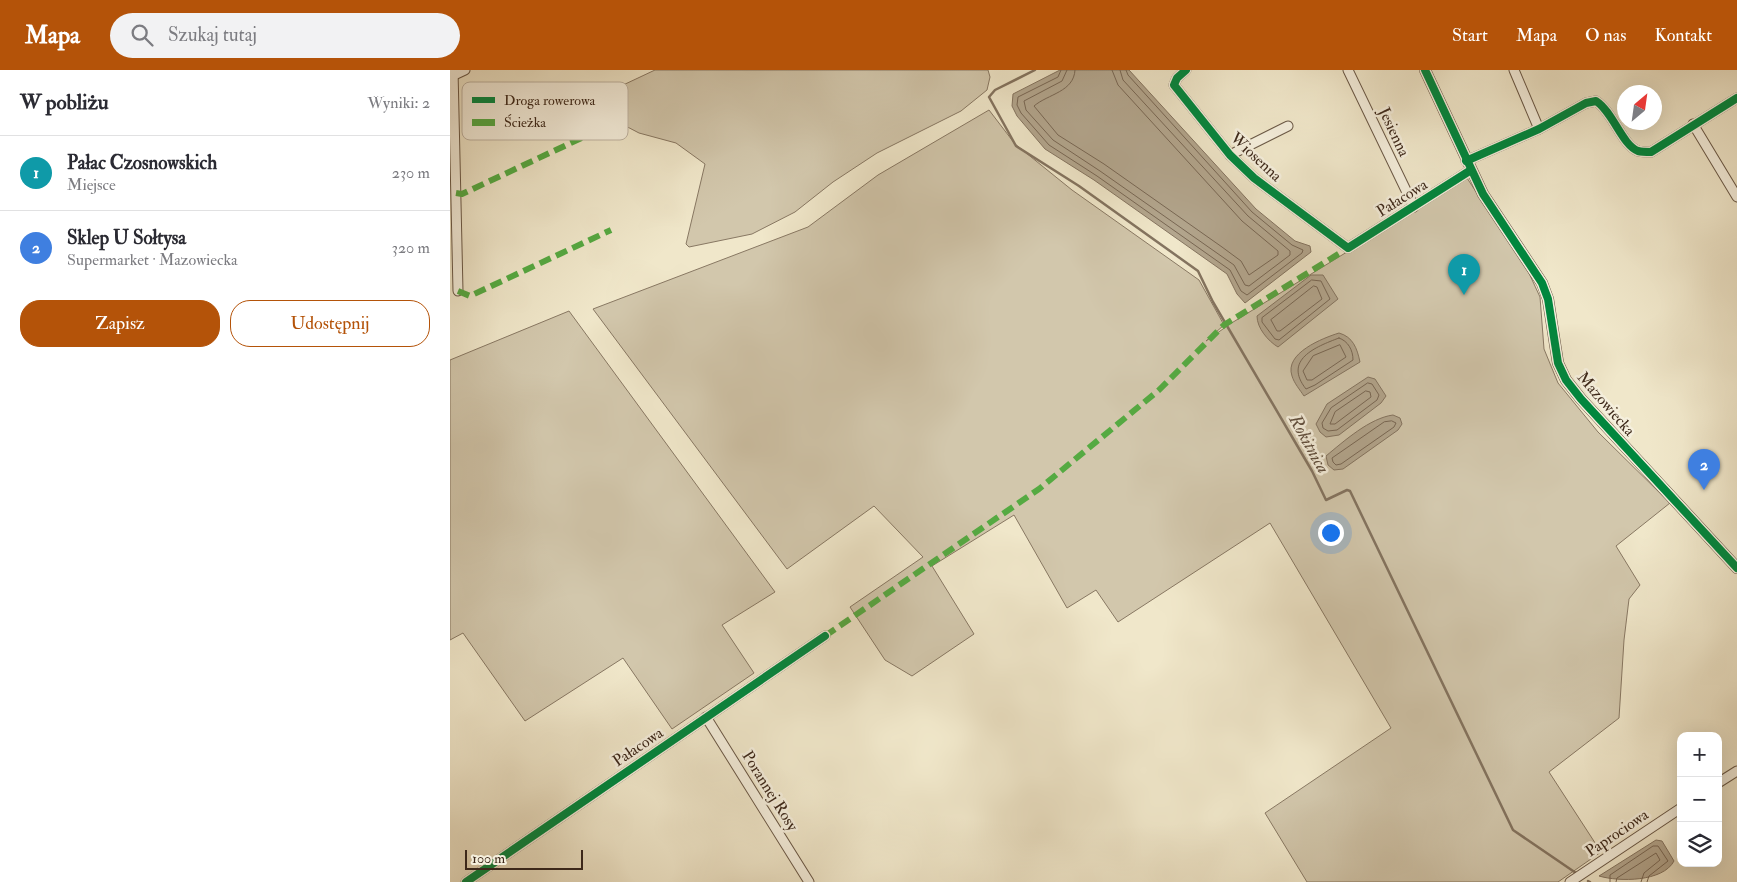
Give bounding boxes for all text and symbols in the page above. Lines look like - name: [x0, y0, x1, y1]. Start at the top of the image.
- search box: [110, 13, 460, 58]
- text: Mapa: [25, 20, 80, 51]
- icon: search: [128, 21, 156, 49]
- text: Szukaj tutaj: [168, 23, 257, 47]
- text: Start: [1452, 24, 1488, 47]
- text: Mapa: [1516, 24, 1557, 47]
- text: O nas: [1585, 24, 1626, 47]
- text: Kontakt: [1654, 24, 1712, 47]
- legend: [462, 82, 628, 140]
- north arrow: [1617, 85, 1662, 130]
- text: W pobliżu: [20, 89, 109, 116]
- text: Droga rowerowa: [504, 92, 596, 109]
- text: Wyniki: 2: [368, 93, 430, 113]
- street label: Jesienna: [1373, 103, 1414, 161]
- text: Ścieżka: [504, 114, 546, 131]
- street label: Wiosenna: [1225, 127, 1286, 186]
- text: Pałac Czosnowskich: [67, 151, 217, 175]
- text: 1: [33, 163, 39, 183]
- text: 230 m: [392, 163, 430, 183]
- street label: Pałacowa: [1373, 174, 1432, 221]
- text: Miejsce: [67, 175, 116, 195]
- text: Sklep U Sołtysa: [67, 226, 186, 250]
- text: 2: [32, 238, 40, 258]
- text: 320 m: [392, 238, 430, 258]
- text: Supermarket · Mazowiecka: [67, 250, 238, 270]
- pin: 1: [1448, 254, 1480, 295]
- button: Zapisz: [20, 300, 220, 347]
- button: Udostępnij: [230, 300, 430, 347]
- street label: Mazowiecka: [1573, 368, 1640, 441]
- water label: Rokitnica: [1283, 410, 1335, 477]
- pin: 2: [1688, 449, 1720, 490]
- your location: [1318, 520, 1344, 546]
- street label: Pałacowa: [609, 723, 667, 771]
- map controls: [1677, 732, 1722, 867]
- button: +: [1677, 732, 1722, 777]
- street label: Porannej Rosy: [737, 747, 803, 836]
- button: −: [1677, 777, 1722, 822]
- street label: Paprociowa: [1582, 804, 1653, 862]
- button: layers: [1677, 822, 1722, 867]
- scale bar: [465, 847, 582, 870]
- text: 100 m: [472, 850, 505, 867]

